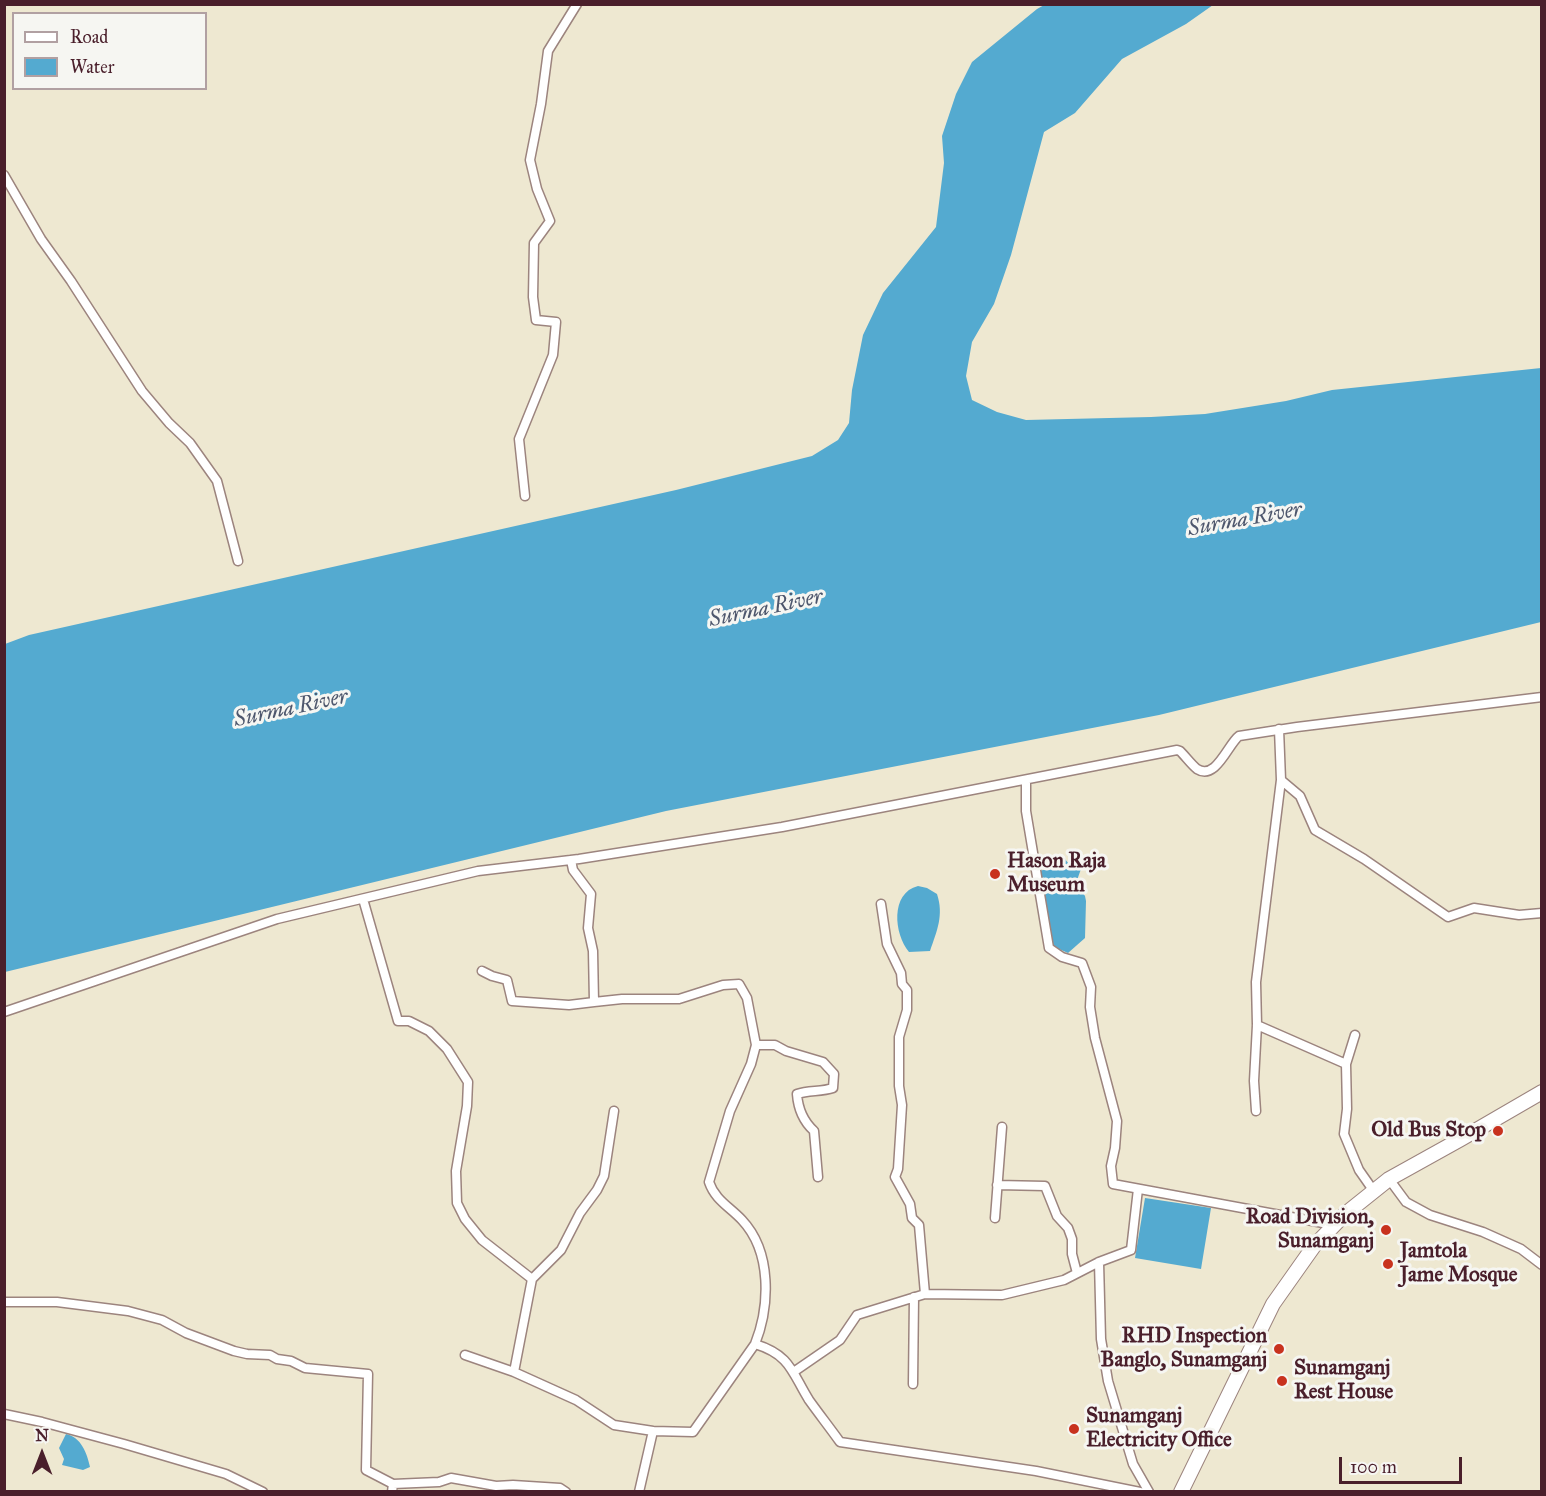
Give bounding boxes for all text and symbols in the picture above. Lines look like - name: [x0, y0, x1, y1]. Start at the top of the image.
- legend: [12, 12, 207, 90]
- text: Road: [70, 26, 108, 48]
- text: Water: [70, 56, 114, 78]
- water label: Surma River: [1186, 497, 1304, 543]
- water label: Surma River: [707, 584, 825, 634]
- water label: Surma River: [232, 684, 350, 734]
- place label: Hason Raja Museum: [1007, 849, 1106, 899]
- marker: Hason Raja Museum: [988, 867, 1002, 881]
- place label: Old Bus Stop: [1371, 1118, 1486, 1144]
- marker: Old Bus Stop: [1491, 1124, 1505, 1138]
- place label: Road Division, Sunamganj: [1246, 1205, 1374, 1255]
- marker: Road Division, Sunamganj: [1379, 1223, 1393, 1237]
- place label: Jamtola Jame Mosque: [1400, 1239, 1517, 1289]
- marker: Jamtola Jame Mosque: [1381, 1257, 1395, 1271]
- place label: RHD Inspection Banglo, Sunamganj: [1101, 1324, 1267, 1374]
- marker: RHD Inspection Banglo, Sunamganj: [1272, 1342, 1286, 1356]
- place label: Sunamganj Rest House: [1294, 1356, 1393, 1406]
- marker: Sunamganj Rest House: [1275, 1374, 1289, 1388]
- place label: Sunamganj Electricity Office: [1086, 1404, 1232, 1454]
- marker: Sunamganj Electricity Office: [1067, 1422, 1081, 1436]
- north arrow: [12, 1424, 72, 1484]
- text: N: [35, 1426, 49, 1445]
- scale bar: [1342, 1445, 1465, 1483]
- text: 100 m: [1350, 1456, 1397, 1478]

